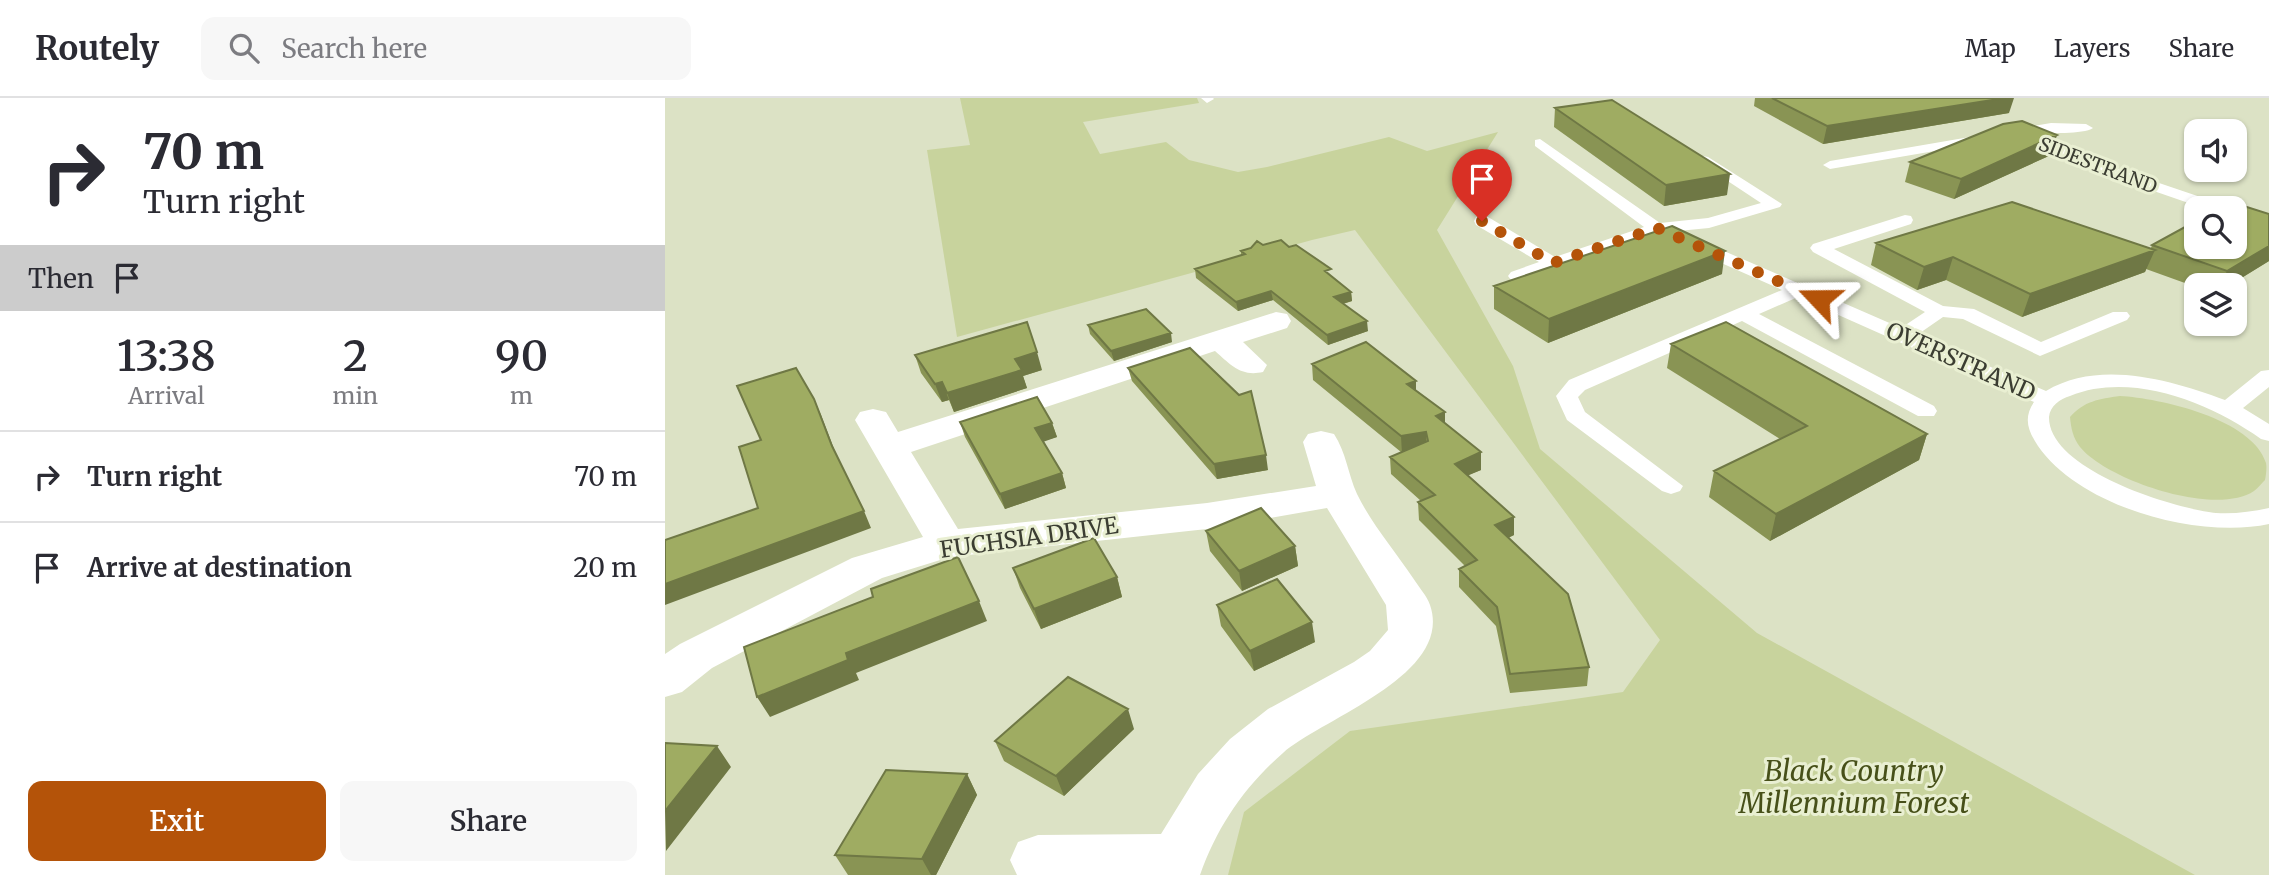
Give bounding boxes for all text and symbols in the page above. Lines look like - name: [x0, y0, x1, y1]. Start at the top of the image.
- search box: [201, 17, 691, 80]
- text: Routely: [35, 28, 159, 69]
- icon: search: [225, 29, 263, 67]
- text: Search here: [281, 32, 427, 65]
- text: Map: [1965, 33, 2016, 64]
- text: Layers: [2054, 33, 2130, 64]
- text: Share: [2168, 33, 2234, 64]
- map controls: [2184, 119, 2247, 336]
- button: sound: [2184, 119, 2247, 182]
- text: 70 m: [143, 121, 264, 182]
- icon: right: [28, 126, 119, 217]
- street label: SIDESTRAND: [2035, 131, 2161, 199]
- pin: [1452, 149, 1512, 221]
- icon: arrive: [1463, 160, 1501, 198]
- text: Turn right: [143, 182, 305, 222]
- button: search: [2184, 196, 2247, 259]
- icon: arrive: [108, 259, 146, 297]
- text: Then: [28, 262, 94, 295]
- position arrow: [1782, 262, 1856, 336]
- button: layers: [2184, 273, 2247, 336]
- street label: OVERSTRAND: [1882, 315, 2040, 407]
- text: 13:38: [117, 330, 216, 382]
- text: 2: [343, 330, 368, 382]
- text: 90: [495, 330, 548, 382]
- text: Arrival: [128, 381, 205, 410]
- text: min: [333, 381, 378, 410]
- text: m: [510, 381, 533, 410]
- icon: right: [28, 458, 66, 496]
- text: Turn right: [87, 460, 222, 493]
- text: 70 m: [574, 460, 637, 493]
- street label: FUCHSIA DRIVE: [938, 510, 1121, 564]
- icon: arrive: [28, 549, 66, 587]
- text: Arrive at destination: [87, 551, 352, 584]
- text: 20 m: [573, 551, 637, 584]
- park label: Black Country Millennium Forest: [1738, 753, 1969, 821]
- button: Exit: [28, 781, 326, 861]
- button: Share: [340, 781, 637, 861]

